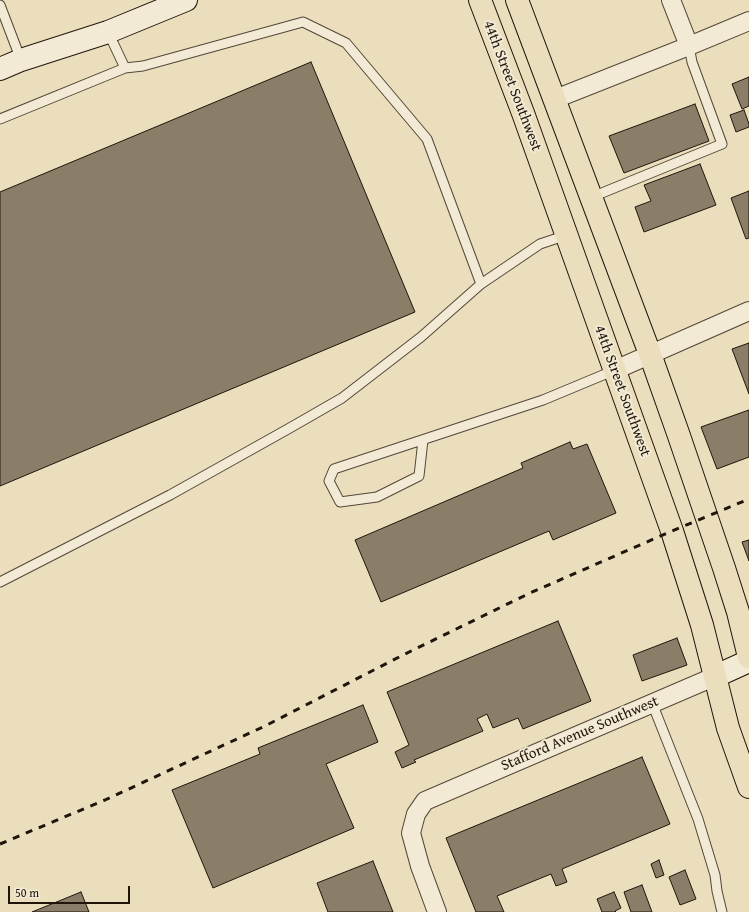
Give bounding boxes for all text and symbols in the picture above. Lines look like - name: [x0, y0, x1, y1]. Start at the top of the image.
- street label: 44th Street Southwest: [479, 18, 545, 154]
- street label: 44th Street Southwest: [590, 323, 654, 459]
- street label: Stafford Avenue Southwest: [499, 693, 661, 775]
- scale bar: [10, 878, 132, 904]
- text: 50 m: [15, 884, 39, 901]

